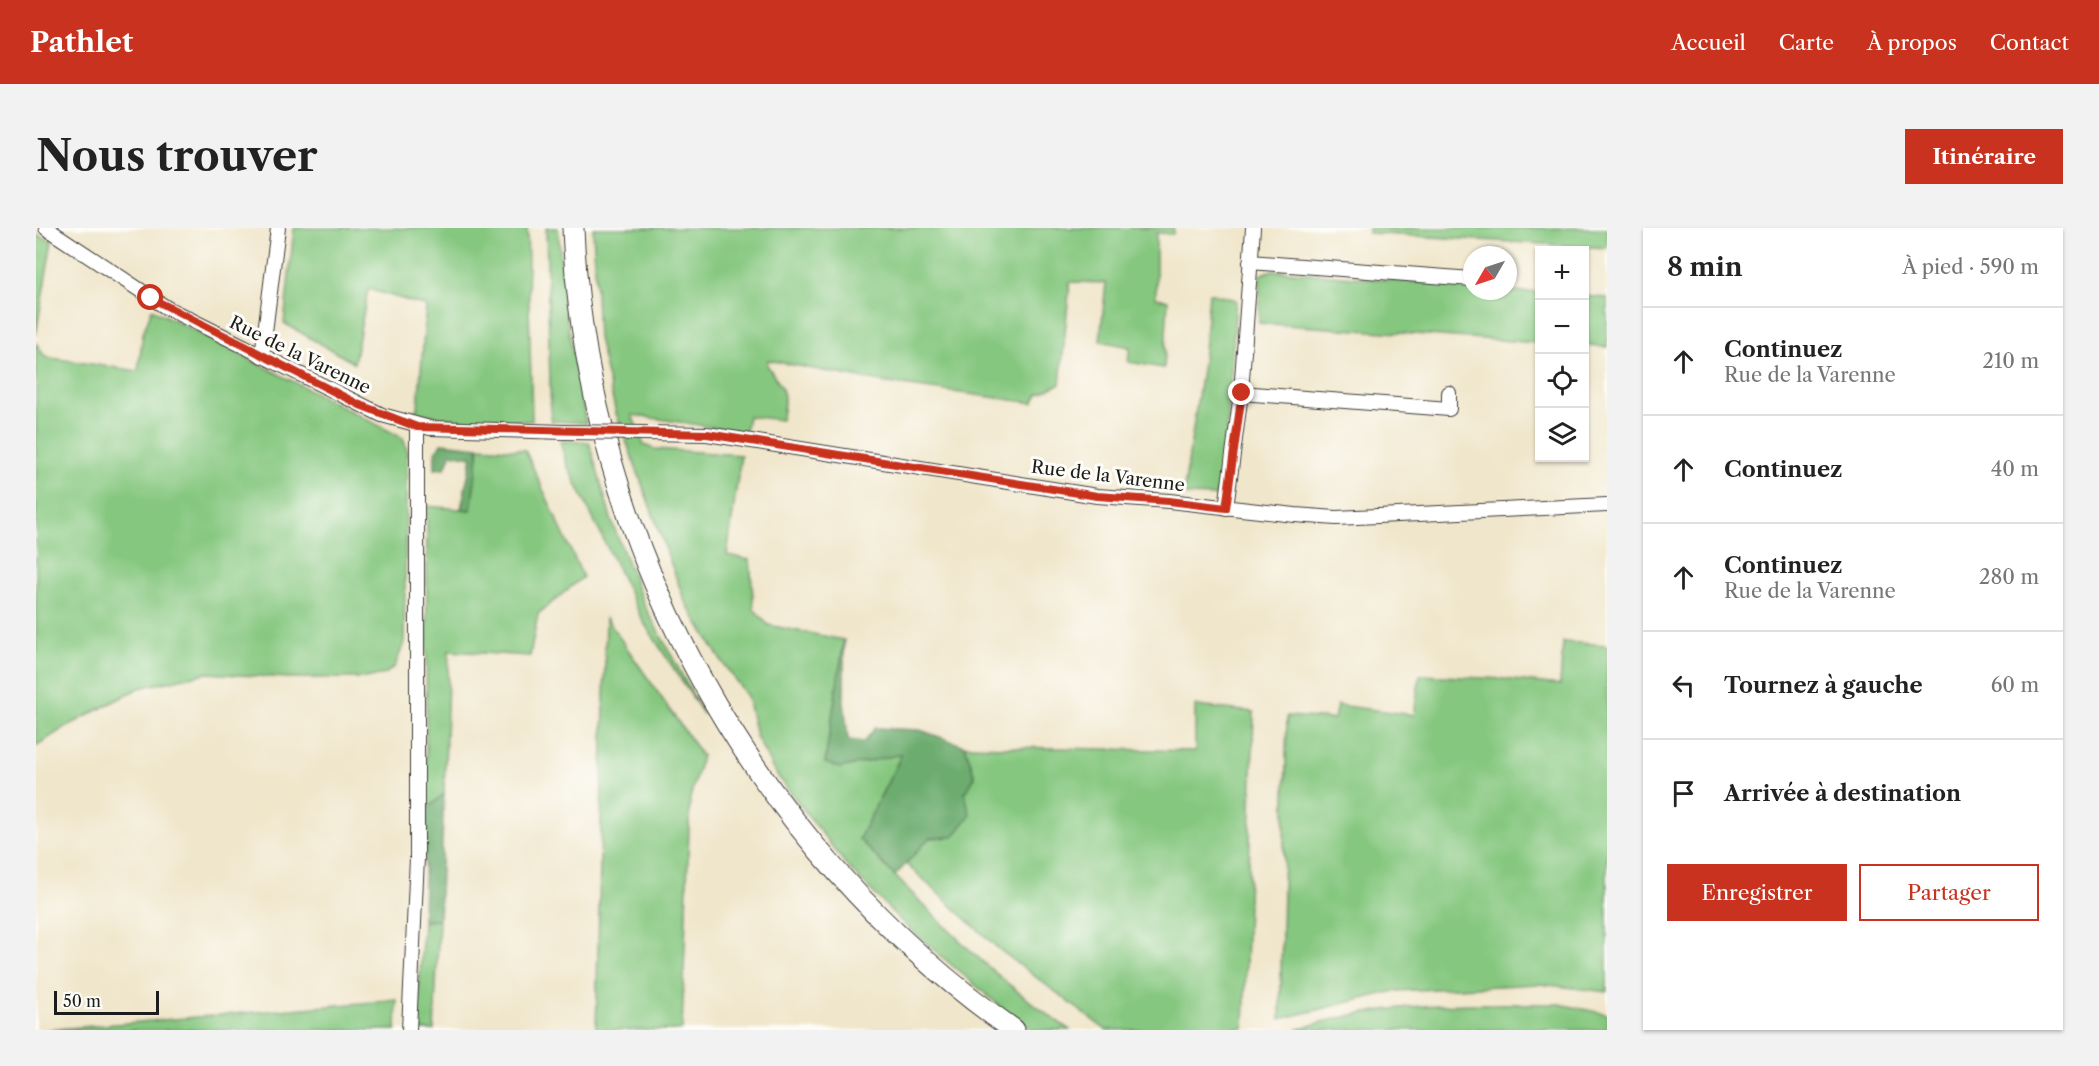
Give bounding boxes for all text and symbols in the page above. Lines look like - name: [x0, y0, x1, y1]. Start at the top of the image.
- text: Pathlet: [30, 25, 133, 59]
- text: Accueil: [1671, 30, 1746, 55]
- text: Carte: [1779, 30, 1834, 55]
- text: À propos: [1867, 30, 1957, 55]
- text: Contact: [1990, 30, 2069, 55]
- button: Itinéraire: [1905, 129, 2063, 184]
- text: Nous trouver: [36, 130, 318, 182]
- north arrow: [1463, 246, 1517, 300]
- map controls: [1535, 246, 1589, 462]
- button: +: [1535, 246, 1589, 300]
- text: 8 min: [1667, 251, 1743, 283]
- text: À pied · 590 m: [1902, 255, 2039, 279]
- route start: [137, 284, 163, 310]
- button: −: [1535, 300, 1589, 354]
- street label: Rue de la Varenne: [226, 311, 374, 399]
- text: Continuez: [1724, 336, 1843, 363]
- icon: ahead: [1667, 345, 1700, 378]
- text: 210 m: [1982, 349, 2039, 373]
- button: locate: [1535, 354, 1589, 408]
- text: Rue de la Varenne: [1724, 363, 1896, 387]
- route end: [1228, 379, 1254, 405]
- button: layers: [1535, 408, 1589, 462]
- icon: ahead: [1667, 453, 1700, 486]
- street label: Rue de la Varenne: [1030, 456, 1186, 496]
- text: Continuez: [1724, 456, 1843, 483]
- text: 40 m: [1991, 457, 2039, 481]
- text: Continuez: [1724, 552, 1843, 579]
- icon: ahead: [1667, 561, 1700, 594]
- text: 280 m: [1979, 565, 2039, 589]
- text: Rue de la Varenne: [1724, 579, 1896, 603]
- icon: left: [1667, 669, 1700, 702]
- text: Tournez à gauche: [1724, 672, 1923, 699]
- text: 60 m: [1991, 673, 2039, 697]
- icon: arrive: [1667, 777, 1700, 810]
- text: Arrivée à destination: [1724, 780, 1961, 807]
- button: Enregistrer: [1667, 864, 1847, 921]
- button: Partager: [1859, 864, 2039, 921]
- scale bar: [54, 988, 159, 1016]
- text: 50 m: [63, 991, 101, 1011]

